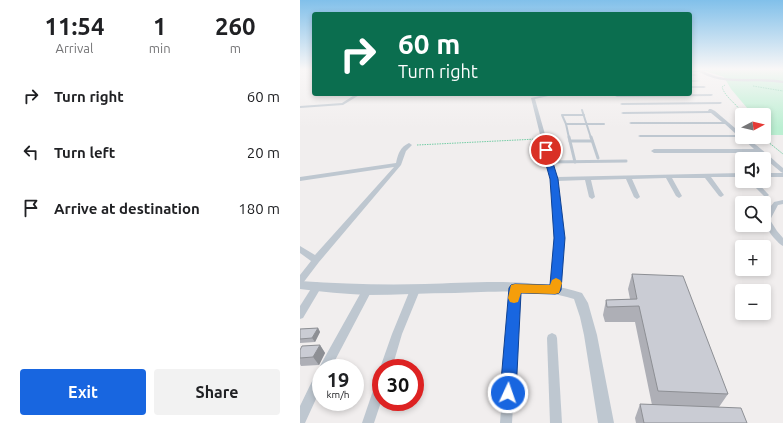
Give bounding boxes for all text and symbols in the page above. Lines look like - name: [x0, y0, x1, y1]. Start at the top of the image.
- text: 11:54: [44, 13, 104, 40]
- text: 1: [153, 13, 166, 40]
- text: 260: [215, 13, 256, 40]
- icon: right: [332, 28, 384, 80]
- text: 60 m: [398, 28, 460, 59]
- text: Arrival: [55, 41, 93, 55]
- text: min: [149, 41, 171, 55]
- text: m: [230, 41, 241, 55]
- text: Turn right: [398, 61, 478, 81]
- icon: right: [20, 85, 42, 107]
- text: Turn right: [54, 88, 124, 105]
- text: 60 m: [247, 88, 280, 105]
- north arrow: [735, 108, 771, 144]
- map controls: [735, 108, 771, 320]
- pin: [529, 133, 563, 167]
- icon: arrive: [535, 139, 557, 161]
- icon: left: [20, 141, 42, 163]
- text: Turn left: [54, 144, 115, 161]
- text: 20 m: [247, 144, 280, 161]
- button: sound: [735, 152, 771, 188]
- button: search: [735, 196, 771, 232]
- icon: arrive: [20, 197, 42, 219]
- text: Arrive at destination: [54, 200, 200, 217]
- text: 180 m: [238, 200, 280, 217]
- button: +: [735, 240, 771, 276]
- button: −: [735, 284, 771, 320]
- speed limit sign: 30: [372, 359, 424, 411]
- text: 19: [327, 368, 349, 391]
- button: Exit: [20, 369, 146, 415]
- button: Share: [154, 369, 280, 415]
- position arrow: [487, 372, 529, 414]
- text: km/h: [326, 389, 350, 400]

